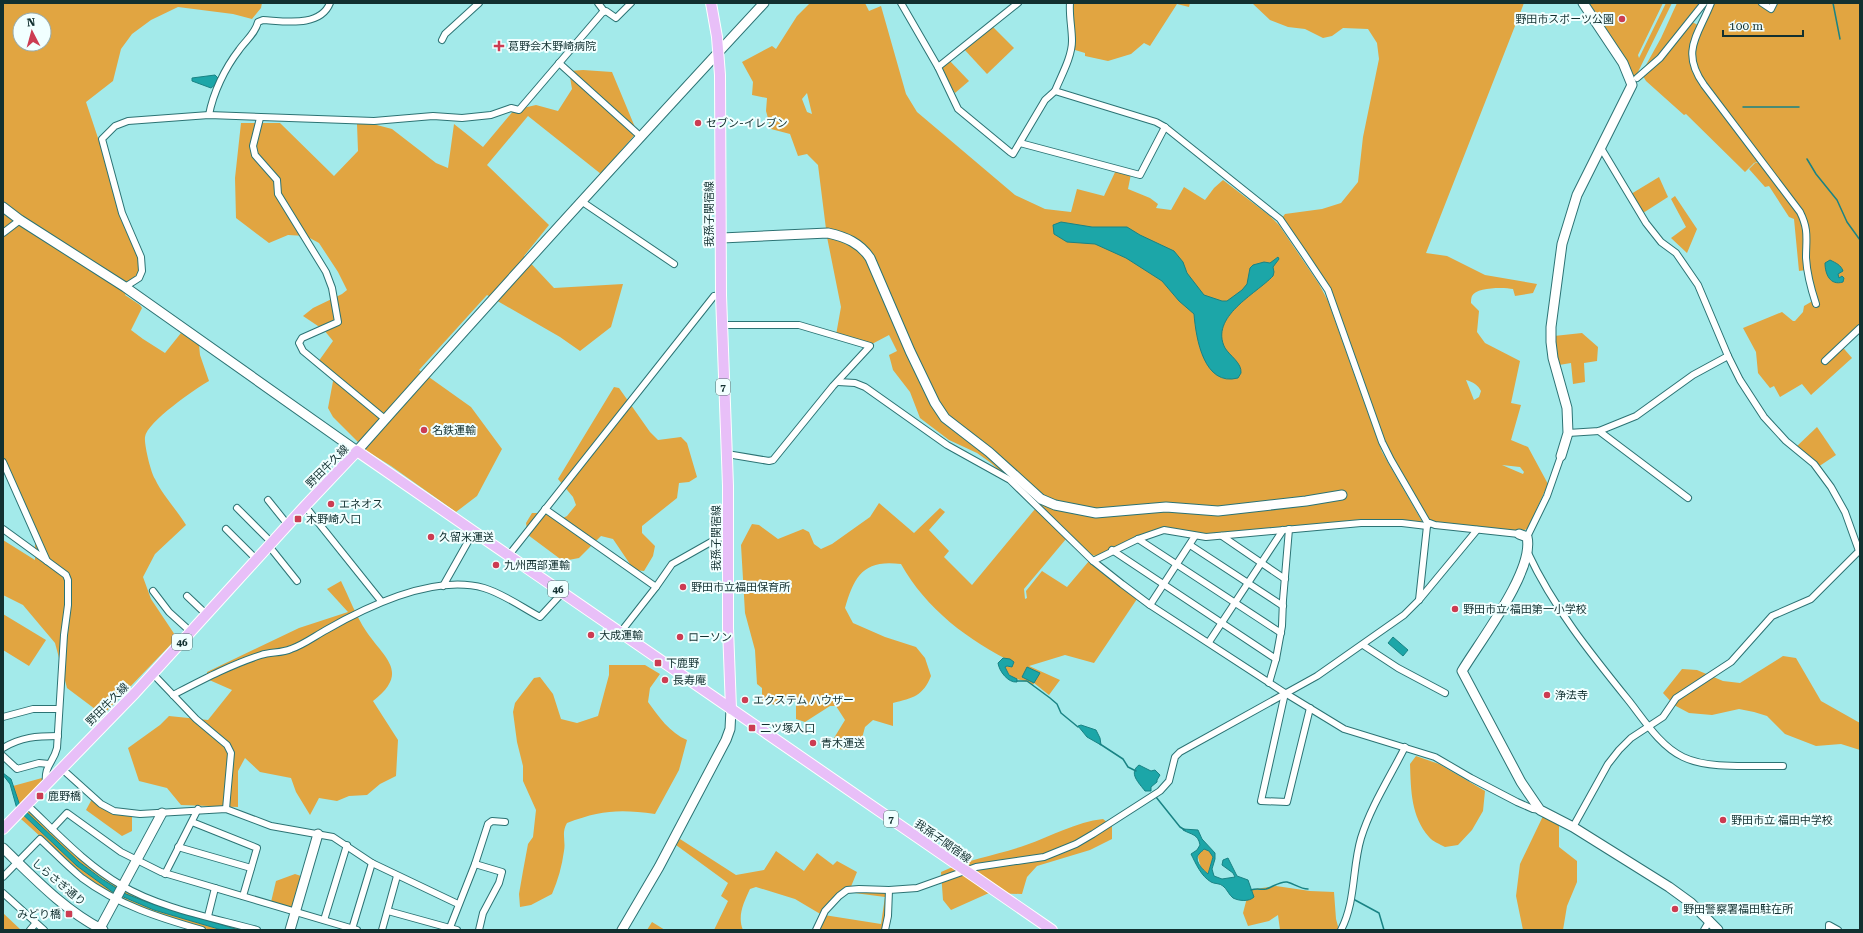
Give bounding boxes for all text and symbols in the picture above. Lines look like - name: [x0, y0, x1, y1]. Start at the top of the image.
- north arrow: [12, 12, 52, 52]
- scale bar: [1723, 12, 1803, 38]
- place label: 野田市スポーツ公園: [1515, 13, 1614, 26]
- marker: 野田市スポーツ公園: [1617, 14, 1627, 24]
- text: N: [26, 16, 36, 29]
- text: 100 m: [1729, 19, 1763, 33]
- marker: 葛野会木野崎病院: [493, 40, 505, 52]
- place label: 葛野会木野崎病院: [508, 40, 596, 53]
- place label: セブン-イレブン: [706, 117, 788, 130]
- marker: セブン-イレブン: [693, 118, 703, 128]
- street label: 我孫子関宿線: [703, 181, 716, 247]
- road number: 7: [716, 379, 730, 395]
- place label: 名鉄運輸: [432, 424, 476, 437]
- marker: 名鉄運輸: [419, 425, 429, 435]
- street label: 野田牛久線: [303, 442, 351, 490]
- place label: エネオス: [339, 498, 383, 511]
- marker: エネオス: [326, 499, 336, 509]
- street label: 我孫子関宿線: [710, 505, 723, 571]
- place label: 木野崎入口: [306, 513, 361, 526]
- marker: 木野崎入口: [293, 514, 303, 524]
- place label: 久留米運送: [439, 531, 494, 544]
- marker: 久留米運送: [426, 532, 436, 542]
- place label: 九州西部運輸: [504, 559, 570, 572]
- marker: 九州西部運輸: [491, 560, 501, 570]
- road number: 46: [548, 581, 568, 597]
- place label: 野田市立福田保育所: [691, 581, 791, 594]
- marker: 野田市立福田保育所: [678, 582, 688, 592]
- place label: 野田市立 福田第一小学校: [1463, 603, 1587, 616]
- marker: 野田市立 福田第一小学校: [1450, 604, 1460, 614]
- place label: 大成運輸: [599, 629, 643, 642]
- marker: 大成運輸: [586, 630, 596, 640]
- place label: ローソン: [688, 631, 732, 644]
- marker: ローソン: [675, 632, 685, 642]
- road number: 46: [172, 634, 192, 650]
- place label: 下鹿野: [666, 657, 699, 670]
- marker: 下鹿野: [653, 658, 663, 668]
- place label: 長寿庵: [673, 674, 706, 687]
- marker: 長寿庵: [660, 675, 670, 685]
- street label: 野田牛久線: [83, 680, 131, 728]
- place label: 浄法寺: [1555, 689, 1588, 702]
- marker: 浄法寺: [1542, 690, 1552, 700]
- place label: エクステム ハウザー: [753, 694, 854, 707]
- marker: エクステム ハウザー: [740, 695, 750, 705]
- place label: 二ツ塚入口: [760, 722, 815, 735]
- marker: 二ツ塚入口: [747, 723, 757, 733]
- place label: 青木運送: [821, 737, 865, 750]
- marker: 青木運送: [808, 738, 818, 748]
- place label: 鹿野橋: [48, 790, 81, 803]
- marker: 鹿野橋: [35, 791, 45, 801]
- road number: 7: [884, 811, 898, 827]
- place label: 野田市立 福田中学校: [1731, 814, 1833, 827]
- marker: 野田市立 福田中学校: [1718, 815, 1728, 825]
- street label: 我孫子関宿線: [912, 817, 973, 866]
- street label: しらさぎ通り: [29, 856, 88, 909]
- place label: 野田警察署福田駐在所: [1683, 903, 1794, 916]
- marker: 野田警察署福田駐在所: [1670, 904, 1680, 914]
- place label: みどり橋: [17, 908, 61, 921]
- marker: みどり橋: [64, 909, 74, 919]

